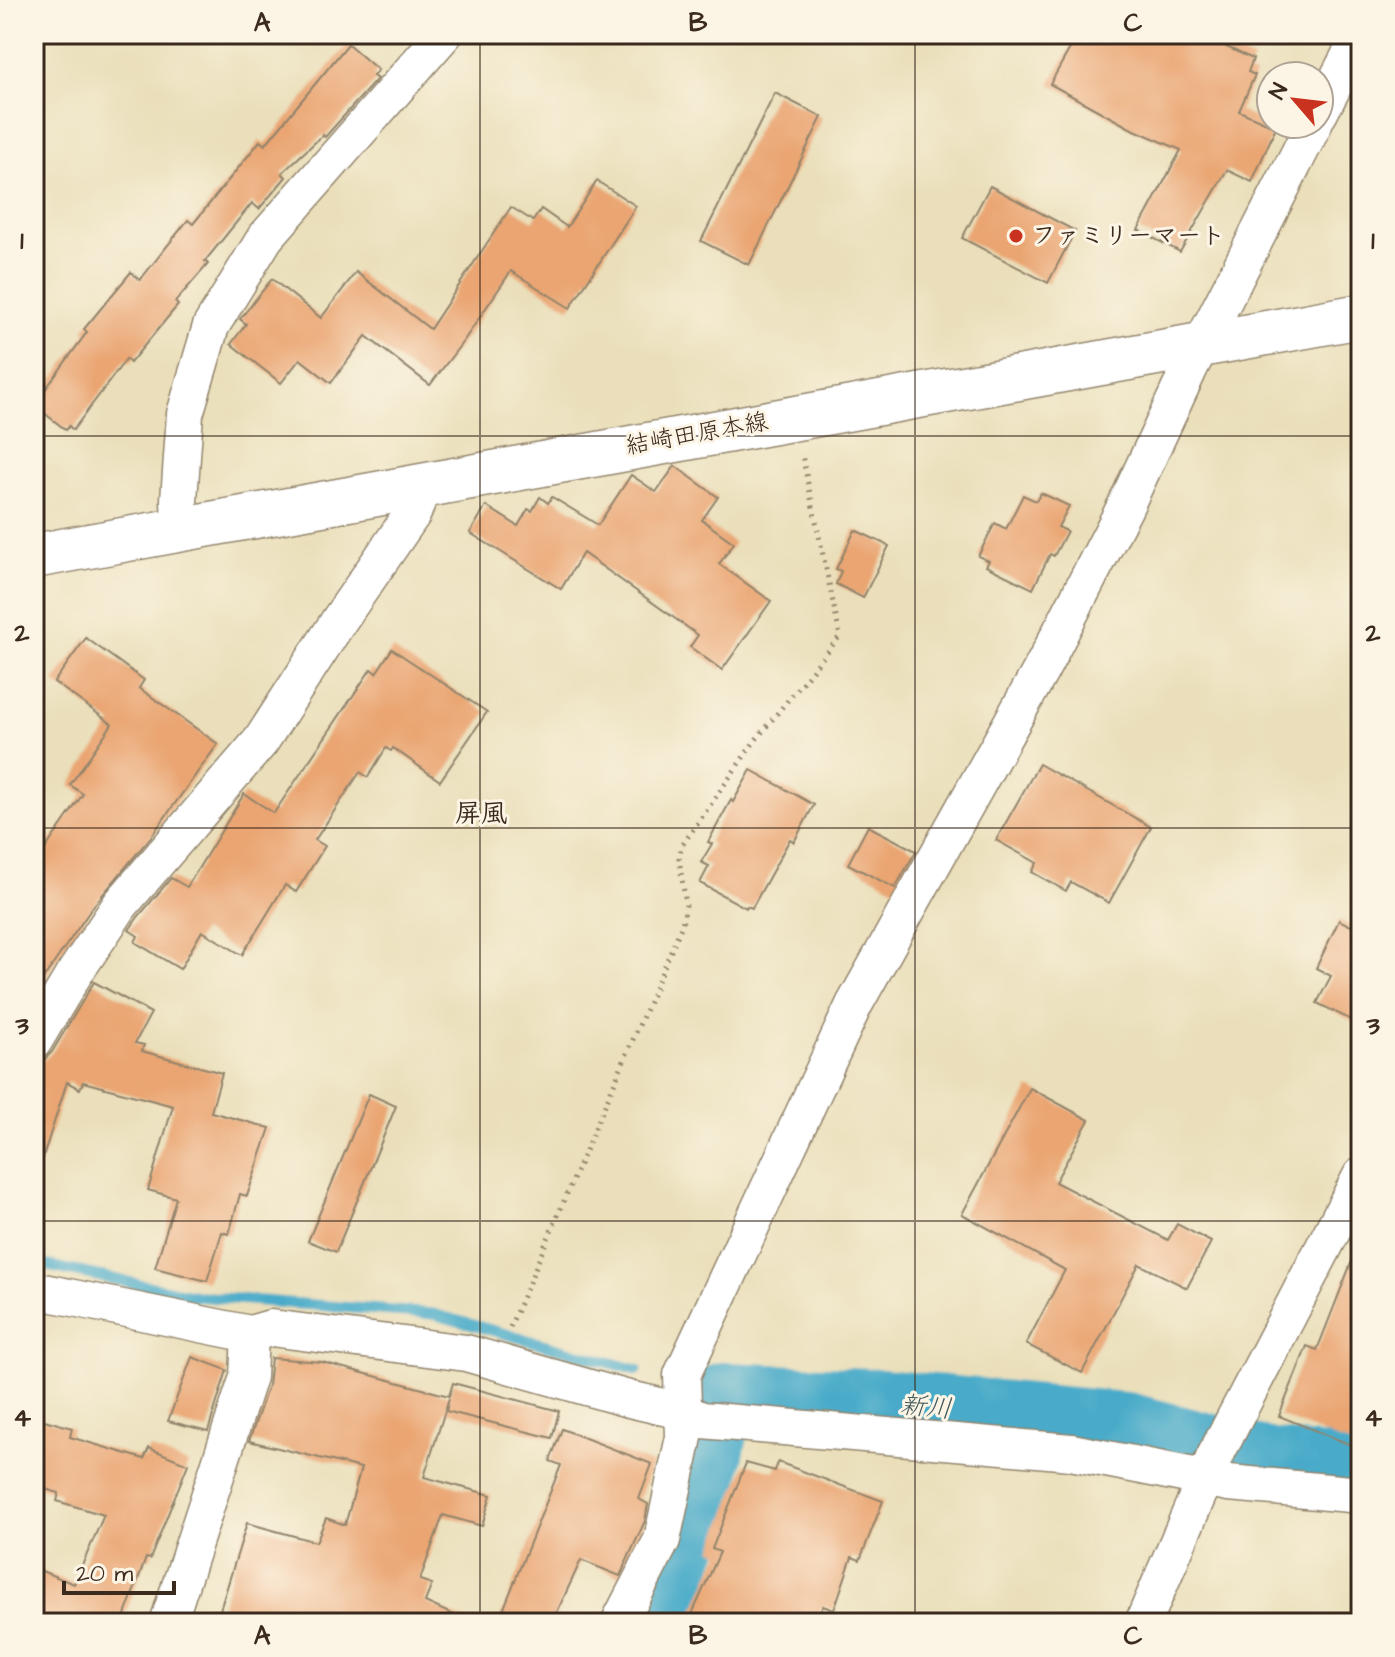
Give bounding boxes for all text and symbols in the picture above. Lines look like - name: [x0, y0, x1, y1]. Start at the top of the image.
- text: A: [254, 5, 271, 41]
- text: B: [689, 5, 708, 41]
- text: C: [1124, 5, 1143, 41]
- north arrow: [1255, 60, 1335, 140]
- text: N: [1262, 78, 1296, 105]
- place label: ファミリーマート: [1032, 219, 1225, 253]
- text: 1: [20, 223, 24, 259]
- text: 1: [1371, 223, 1375, 259]
- marker: ファミリーマート: [1007, 227, 1025, 245]
- street label: 結崎田原本線: [623, 405, 771, 463]
- text: 2: [14, 615, 30, 651]
- text: 2: [1365, 615, 1381, 651]
- district label: 屏風: [455, 796, 507, 832]
- text: 3: [14, 1008, 29, 1044]
- text: 3: [1365, 1008, 1380, 1044]
- water label: 新川: [899, 1387, 953, 1427]
- text: 4: [13, 1400, 31, 1436]
- text: 4: [1364, 1400, 1382, 1436]
- scale bar: [64, 1545, 174, 1595]
- text: 20 m: [76, 1557, 133, 1591]
- text: A: [254, 1618, 271, 1654]
- text: B: [689, 1618, 708, 1654]
- text: C: [1124, 1618, 1143, 1654]

